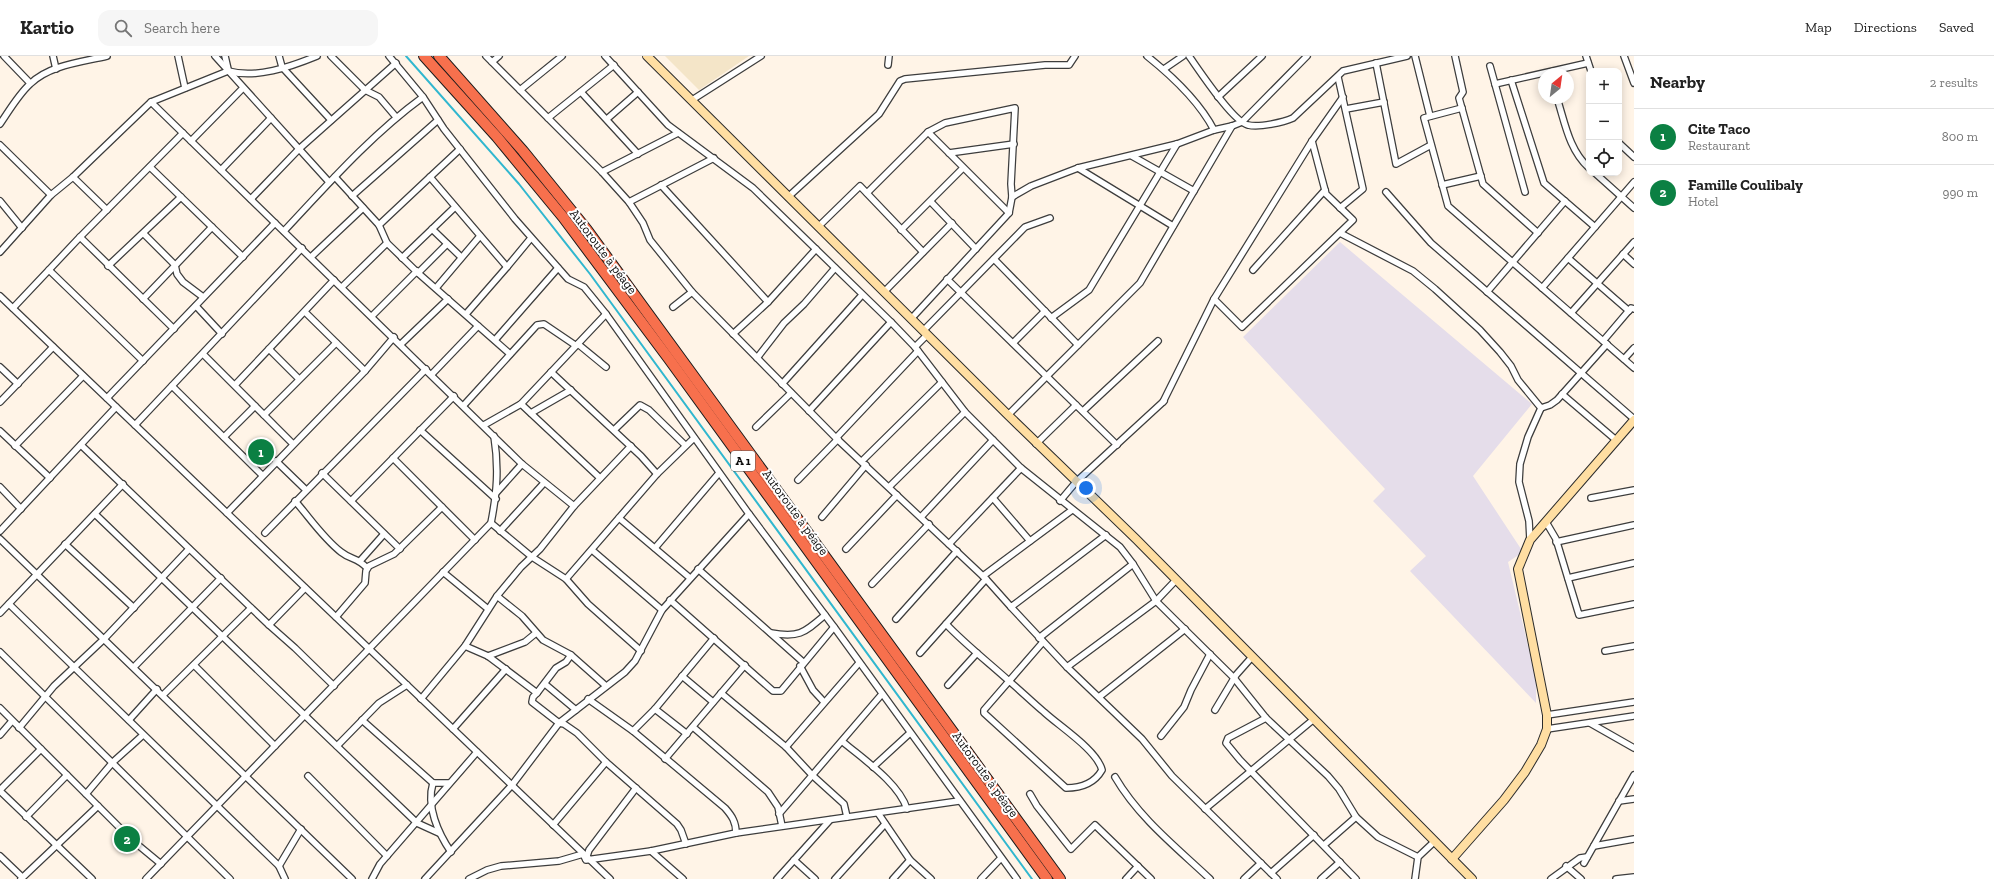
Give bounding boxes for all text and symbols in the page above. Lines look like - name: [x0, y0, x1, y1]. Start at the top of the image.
- search box: [98, 10, 378, 46]
- text: Kartio: [20, 16, 74, 39]
- icon: search: [112, 17, 134, 39]
- text: Search here: [144, 19, 220, 37]
- text: Map: [1805, 19, 1832, 36]
- text: Directions: [1854, 19, 1917, 36]
- text: Saved: [1939, 19, 1974, 36]
- north arrow: [1538, 68, 1574, 104]
- map controls: [1586, 68, 1622, 176]
- button: +: [1586, 68, 1622, 104]
- text: Nearby: [1650, 72, 1705, 92]
- text: 2 results: [1930, 75, 1978, 90]
- button: −: [1586, 104, 1622, 140]
- text: Cite Taco: [1688, 120, 1750, 138]
- text: 1: [1660, 129, 1666, 144]
- text: 800 m: [1942, 129, 1978, 144]
- text: Restaurant: [1688, 138, 1750, 153]
- button: locate: [1586, 140, 1622, 176]
- text: Famille Coulibaly: [1688, 176, 1803, 194]
- text: 2: [1660, 185, 1666, 200]
- text: 990 m: [1943, 185, 1978, 200]
- text: Hotel: [1688, 194, 1719, 209]
- street label: Autoroute à péage: [567, 206, 640, 297]
- pin: 1: [248, 437, 274, 467]
- road number: A 1: [731, 451, 755, 471]
- street label: Autoroute à péage: [759, 466, 832, 558]
- your location: [1076, 478, 1096, 498]
- street label: Autoroute à péage: [949, 728, 1022, 820]
- pin: 2: [114, 824, 140, 854]

